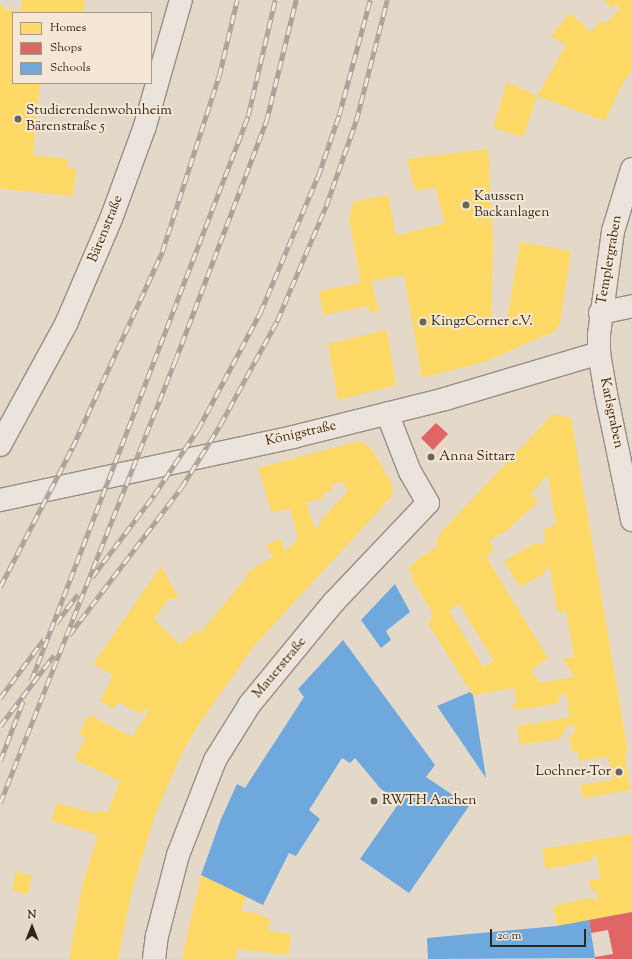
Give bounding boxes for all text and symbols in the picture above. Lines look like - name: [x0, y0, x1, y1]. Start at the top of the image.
- legend: [12, 12, 152, 84]
- text: Homes: [50, 19, 86, 37]
- text: Shops: [50, 39, 82, 57]
- text: Schools: [50, 59, 91, 77]
- place label: Studierendenwohnheim Bärenstraße 5: [26, 103, 172, 136]
- marker: Studierendenwohnheim Bärenstraße 5: [13, 114, 23, 124]
- place label: Kaussen Backanlagen: [474, 189, 549, 222]
- street label: Bärenstraße: [85, 193, 127, 265]
- marker: Kaussen Backanlagen: [461, 200, 471, 210]
- street label: Templergraben: [594, 214, 626, 306]
- place label: KingzCorner e.V.: [431, 314, 533, 330]
- marker: KingzCorner e.V.: [418, 317, 428, 327]
- street label: Karlsgraben: [595, 376, 627, 450]
- street label: Königstraße: [264, 418, 338, 450]
- place label: Anna Sittarz: [439, 449, 515, 465]
- marker: Anna Sittarz: [426, 452, 436, 462]
- street label: Mauerstraße: [250, 634, 310, 702]
- place label: Lochner-Tor: [535, 764, 611, 780]
- marker: Lochner-Tor: [614, 767, 624, 777]
- place label: RWTH Aachen: [382, 793, 477, 809]
- marker: RWTH Aachen: [369, 796, 379, 806]
- north arrow: [12, 907, 52, 947]
- text: N: [28, 907, 36, 923]
- scale bar: [492, 921, 588, 947]
- text: 20 m: [497, 927, 521, 945]

